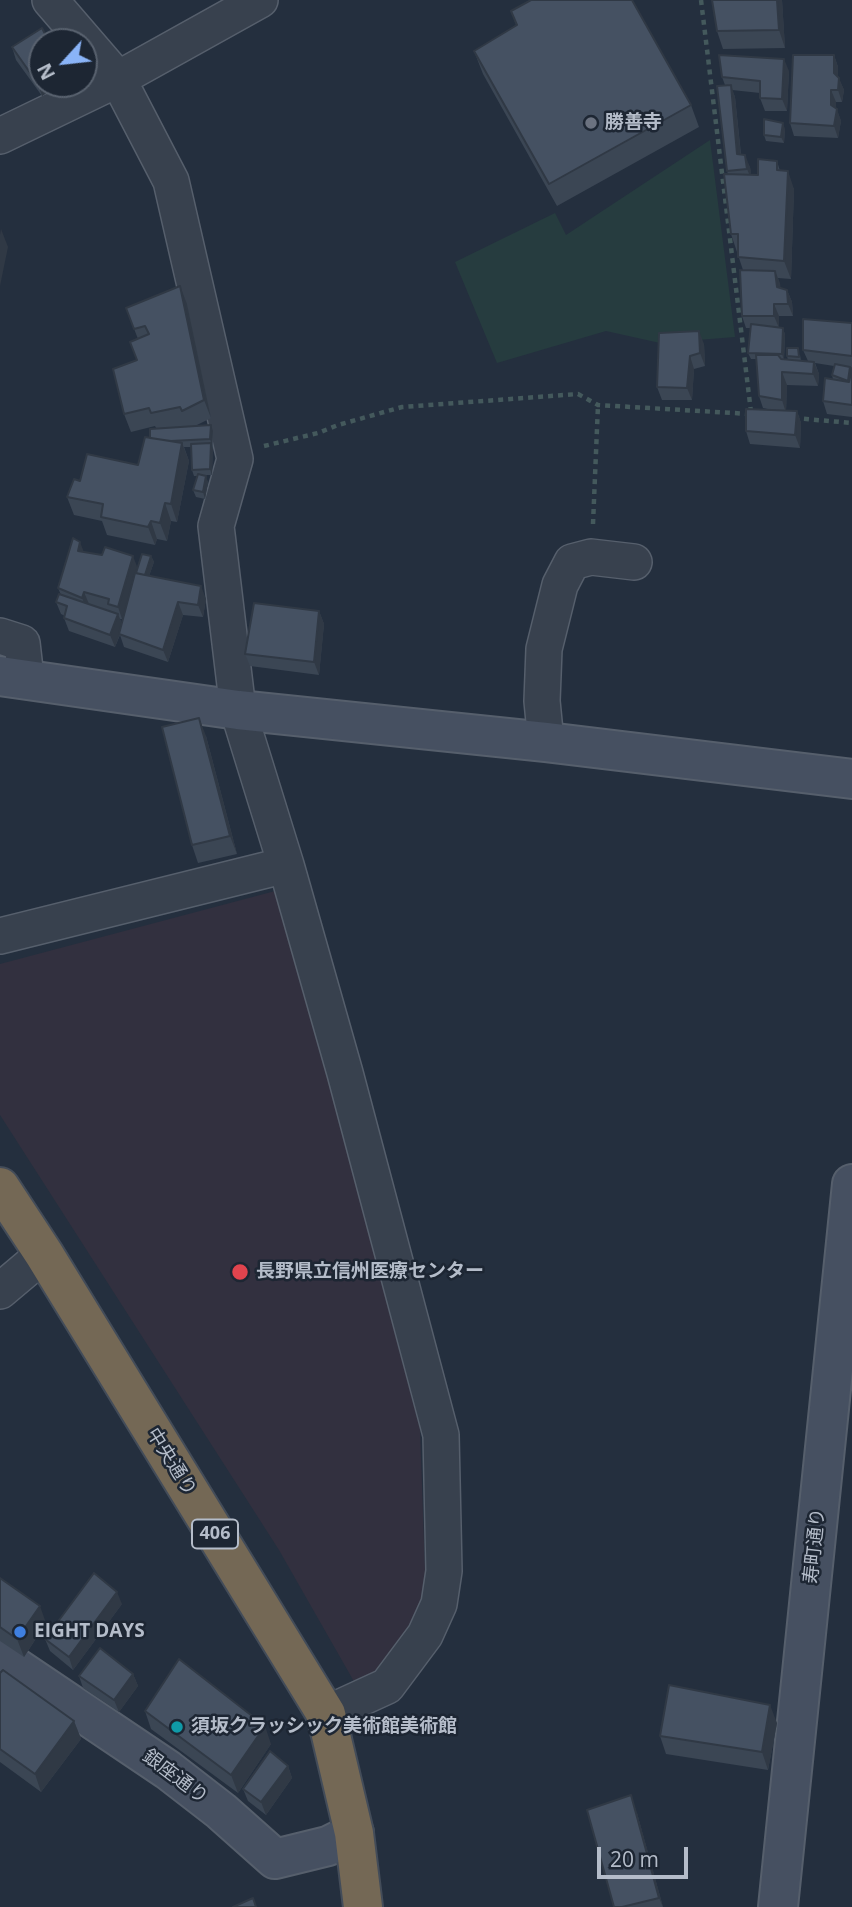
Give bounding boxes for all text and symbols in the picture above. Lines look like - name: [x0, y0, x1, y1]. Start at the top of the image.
- north arrow: [28, 28, 98, 98]
- text: N: [31, 59, 61, 84]
- place label: 勝善寺: [605, 112, 662, 134]
- marker: 勝善寺: [583, 115, 599, 131]
- place label: 長野県立信州医療センター: [256, 1261, 484, 1283]
- marker: 長野県立信州医療センター: [230, 1262, 250, 1282]
- street label: 中央通り: [141, 1424, 201, 1500]
- street label: 寿町通り: [800, 1507, 830, 1585]
- road number: 406: [192, 1520, 238, 1548]
- place label: EIGHT DAYS: [34, 1621, 145, 1643]
- marker: EIGHT DAYS: [12, 1624, 28, 1640]
- place label: 須坂クラッシック美術館美術館: [191, 1716, 457, 1738]
- marker: 須坂クラッシック美術館美術館: [169, 1719, 185, 1735]
- street label: 銀座通り: [138, 1745, 212, 1809]
- scale bar: [600, 1834, 691, 1878]
- text: 20 m: [610, 1845, 659, 1873]

